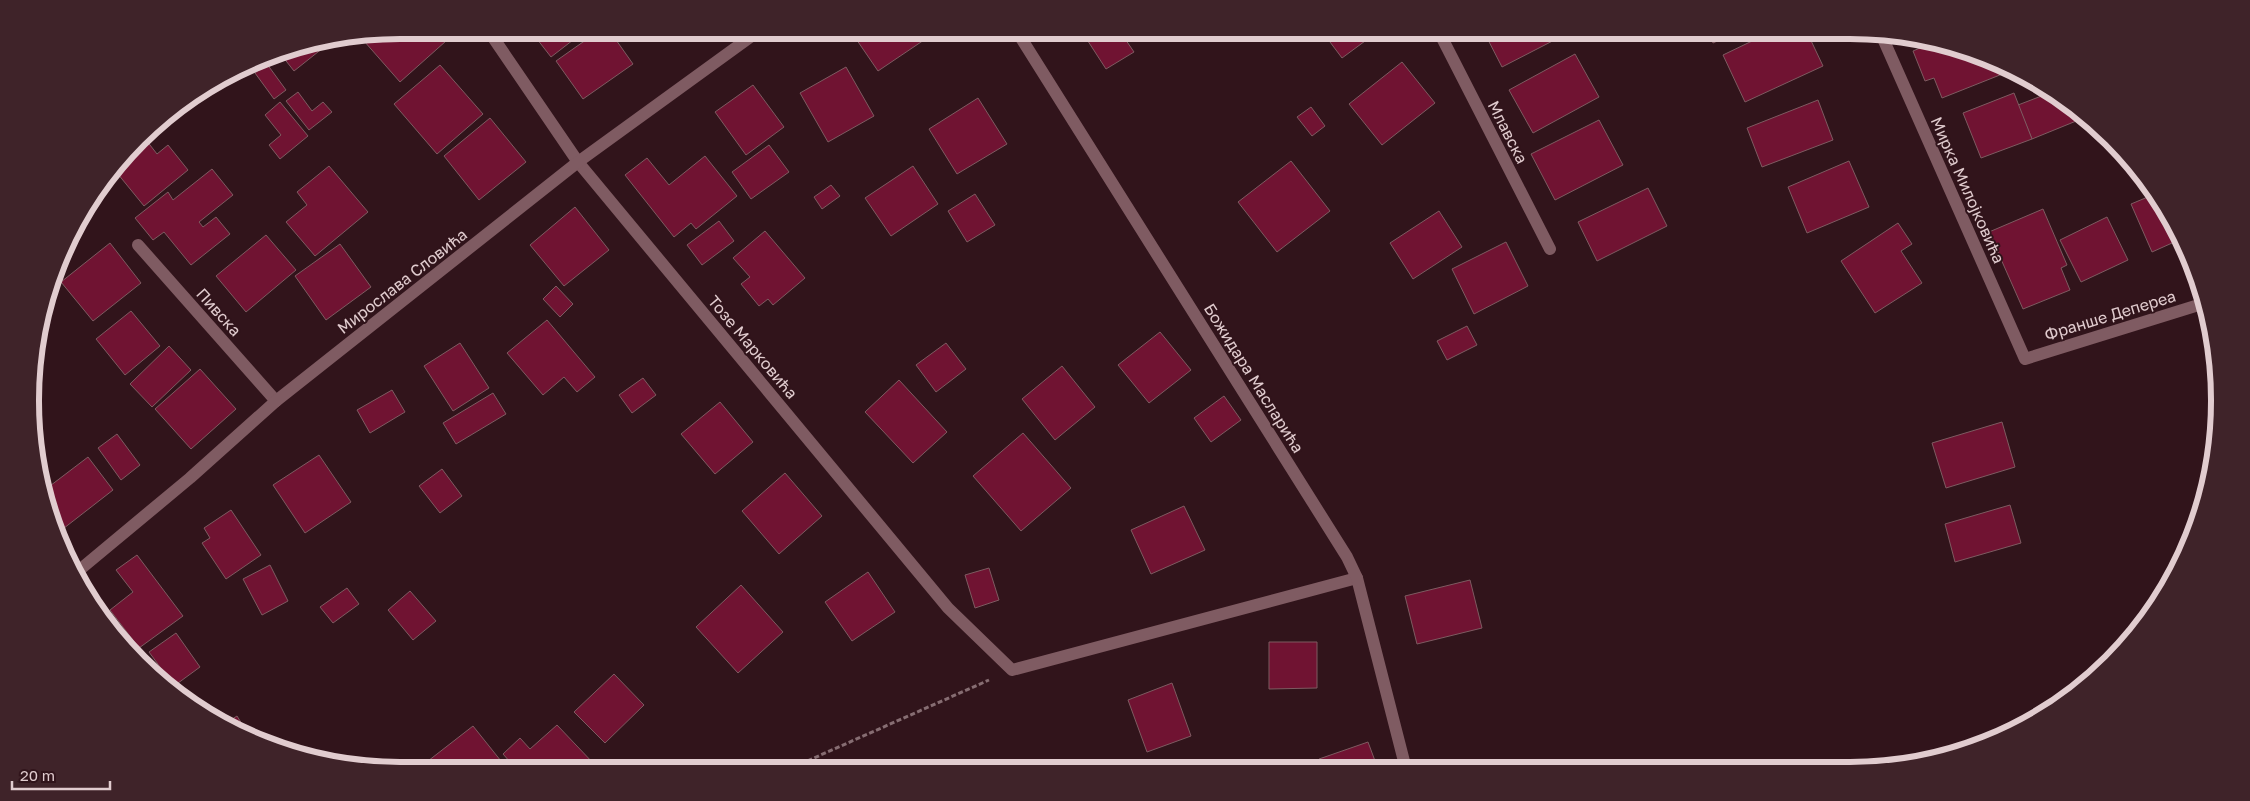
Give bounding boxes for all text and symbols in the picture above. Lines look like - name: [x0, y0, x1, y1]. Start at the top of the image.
- street label: Млавска: [1484, 97, 1532, 167]
- street label: Мирка Милојковића: [1927, 114, 2009, 266]
- street label: Мирослава Словића: [333, 224, 471, 338]
- street label: Пивска: [192, 284, 246, 340]
- street label: Франше Депереа: [2042, 285, 2178, 345]
- street label: Тозе Марковића: [704, 291, 802, 403]
- street label: Божидара Масларића: [1200, 299, 1308, 457]
- scale bar: [12, 758, 110, 790]
- text: 20 m: [20, 766, 55, 784]

